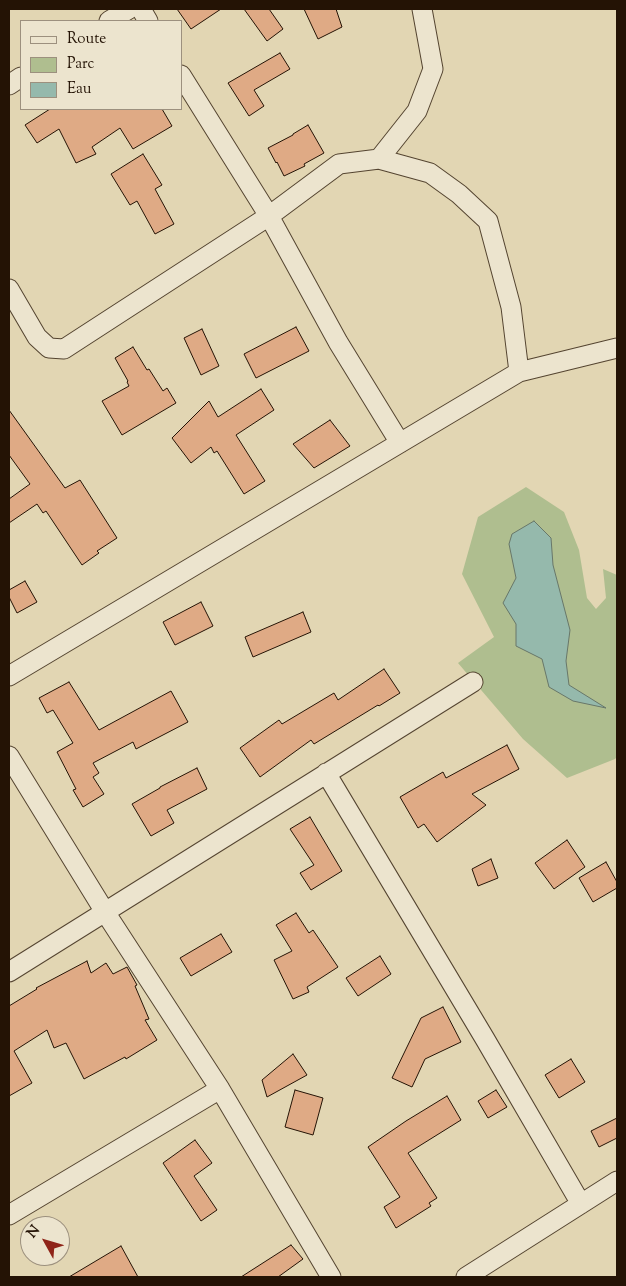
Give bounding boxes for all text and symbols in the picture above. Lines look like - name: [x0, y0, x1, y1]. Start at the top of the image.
- legend: [20, 20, 182, 110]
- text: Route: [67, 29, 106, 50]
- text: Parc: [67, 54, 94, 75]
- text: Eau: [67, 79, 91, 100]
- north arrow: [20, 1216, 70, 1266]
- text: N: [23, 1222, 45, 1243]

